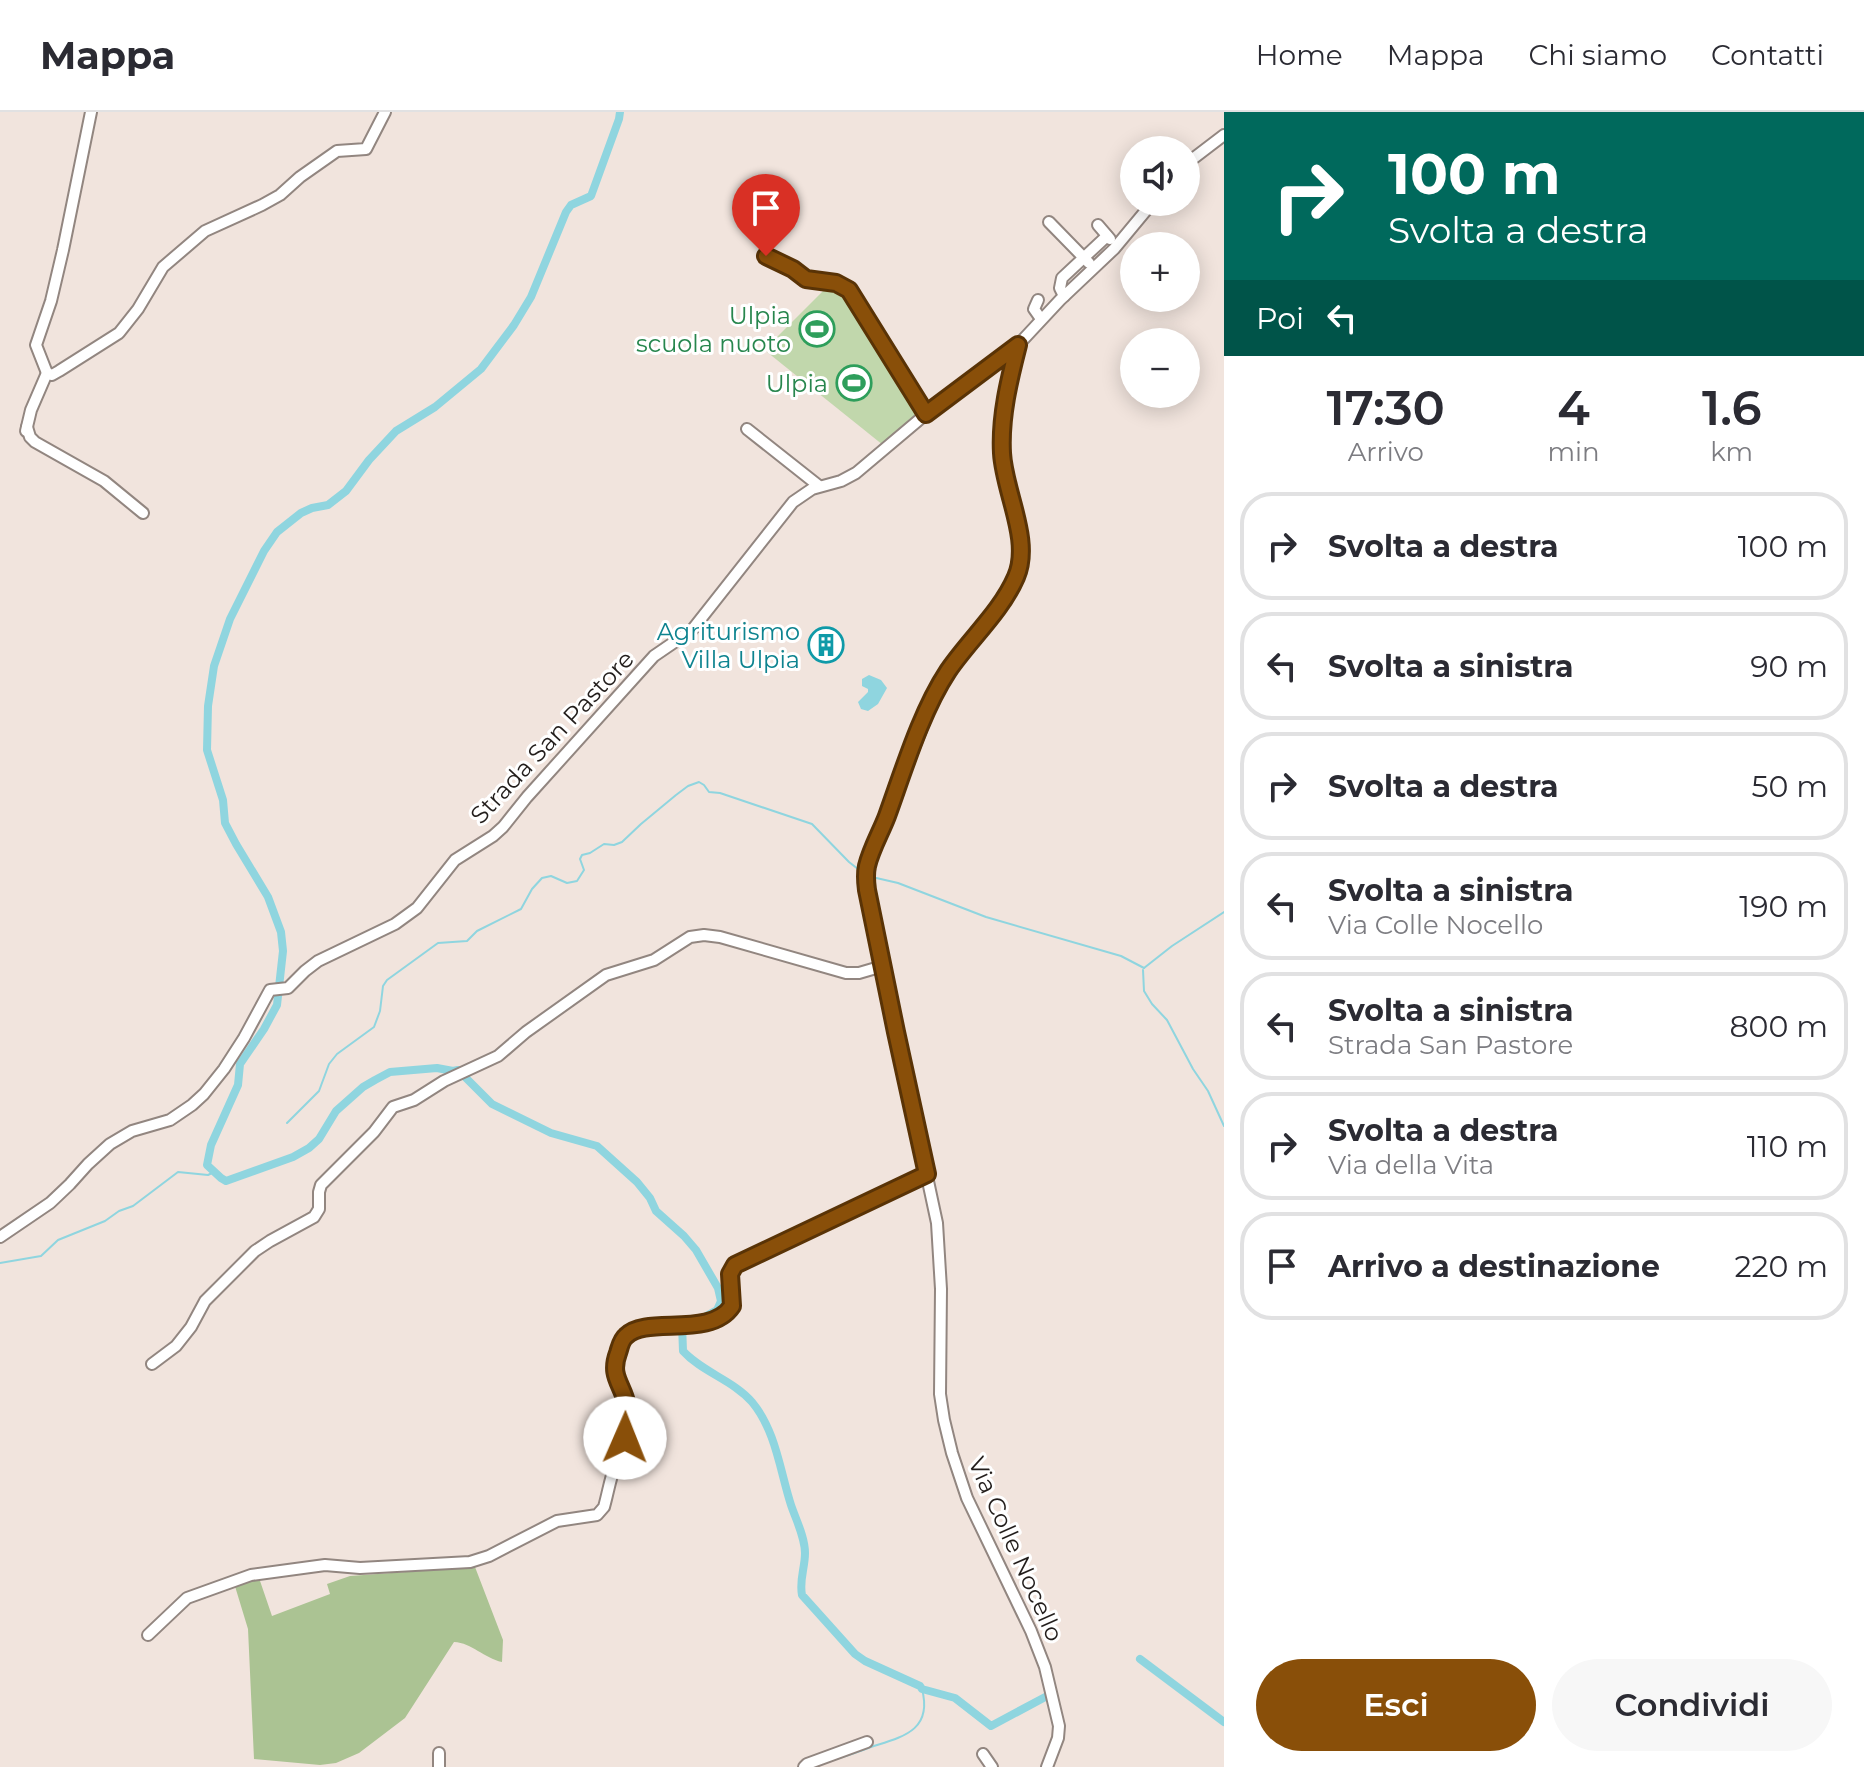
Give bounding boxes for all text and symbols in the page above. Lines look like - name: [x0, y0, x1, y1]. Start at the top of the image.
- text: Mappa: [40, 32, 175, 79]
- text: Home: [1256, 38, 1343, 72]
- text: Mappa: [1387, 38, 1484, 72]
- text: Chi siamo: [1528, 38, 1667, 72]
- text: Contatti: [1711, 38, 1824, 72]
- map controls: [1120, 136, 1200, 408]
- button: sound: [1120, 136, 1200, 216]
- text: 100 m: [1388, 140, 1561, 208]
- icon: right: [1256, 144, 1360, 248]
- pin: [732, 174, 800, 256]
- icon: arrive: [744, 186, 788, 230]
- text: Svolta a destra: [1388, 208, 1648, 252]
- button: +: [1120, 232, 1200, 312]
- icon: left: [1320, 296, 1364, 340]
- text: Poi: [1256, 300, 1304, 337]
- place label: Ulpia scuola nuoto: [636, 301, 791, 358]
- sports icon: Ulpia scuola nuoto: [798, 310, 836, 348]
- button: −: [1120, 328, 1200, 408]
- sports icon: Ulpia: [835, 364, 873, 402]
- place label: Ulpia: [766, 369, 828, 398]
- text: 17:30: [1326, 379, 1445, 437]
- text: 4: [1557, 379, 1590, 437]
- text: 1.6: [1702, 379, 1762, 437]
- text: Arrivo: [1348, 436, 1424, 468]
- text: min: [1547, 436, 1600, 468]
- text: km: [1710, 436, 1753, 468]
- icon: right: [1260, 524, 1304, 568]
- text: Svolta a destra: [1328, 528, 1558, 565]
- text: 100 m: [1738, 528, 1828, 565]
- place label: Agriturismo Villa Ulpia: [657, 617, 800, 674]
- building icon: Agriturismo Villa Ulpia: [807, 626, 845, 664]
- street label: Strada San Pastore: [464, 644, 640, 830]
- icon: left: [1260, 644, 1304, 688]
- text: Svolta a sinistra: [1328, 648, 1574, 685]
- text: 90 m: [1750, 648, 1828, 685]
- icon: right: [1260, 764, 1304, 808]
- text: Svolta a destra: [1328, 768, 1558, 805]
- text: 50 m: [1751, 768, 1828, 805]
- text: Svolta a sinistra: [1328, 872, 1574, 909]
- icon: left: [1260, 884, 1304, 928]
- text: 190 m: [1739, 888, 1828, 925]
- text: Via Colle Nocello: [1328, 909, 1543, 941]
- text: Svolta a sinistra: [1328, 992, 1574, 1029]
- icon: left: [1260, 1004, 1304, 1048]
- text: 800 m: [1729, 1008, 1828, 1045]
- text: Strada San Pastore: [1328, 1029, 1573, 1061]
- text: Svolta a destra: [1328, 1112, 1558, 1149]
- icon: right: [1260, 1124, 1304, 1168]
- text: 110 m: [1747, 1128, 1828, 1165]
- text: Via della Vita: [1328, 1149, 1494, 1181]
- icon: arrive: [1260, 1244, 1304, 1288]
- text: Arrivo a destinazione: [1328, 1248, 1660, 1285]
- text: 220 m: [1734, 1248, 1828, 1285]
- position arrow: [583, 1396, 667, 1480]
- street label: Via Colle Nocello: [962, 1452, 1070, 1646]
- button: Esci: [1256, 1659, 1536, 1751]
- button: Condividi: [1552, 1659, 1832, 1751]

